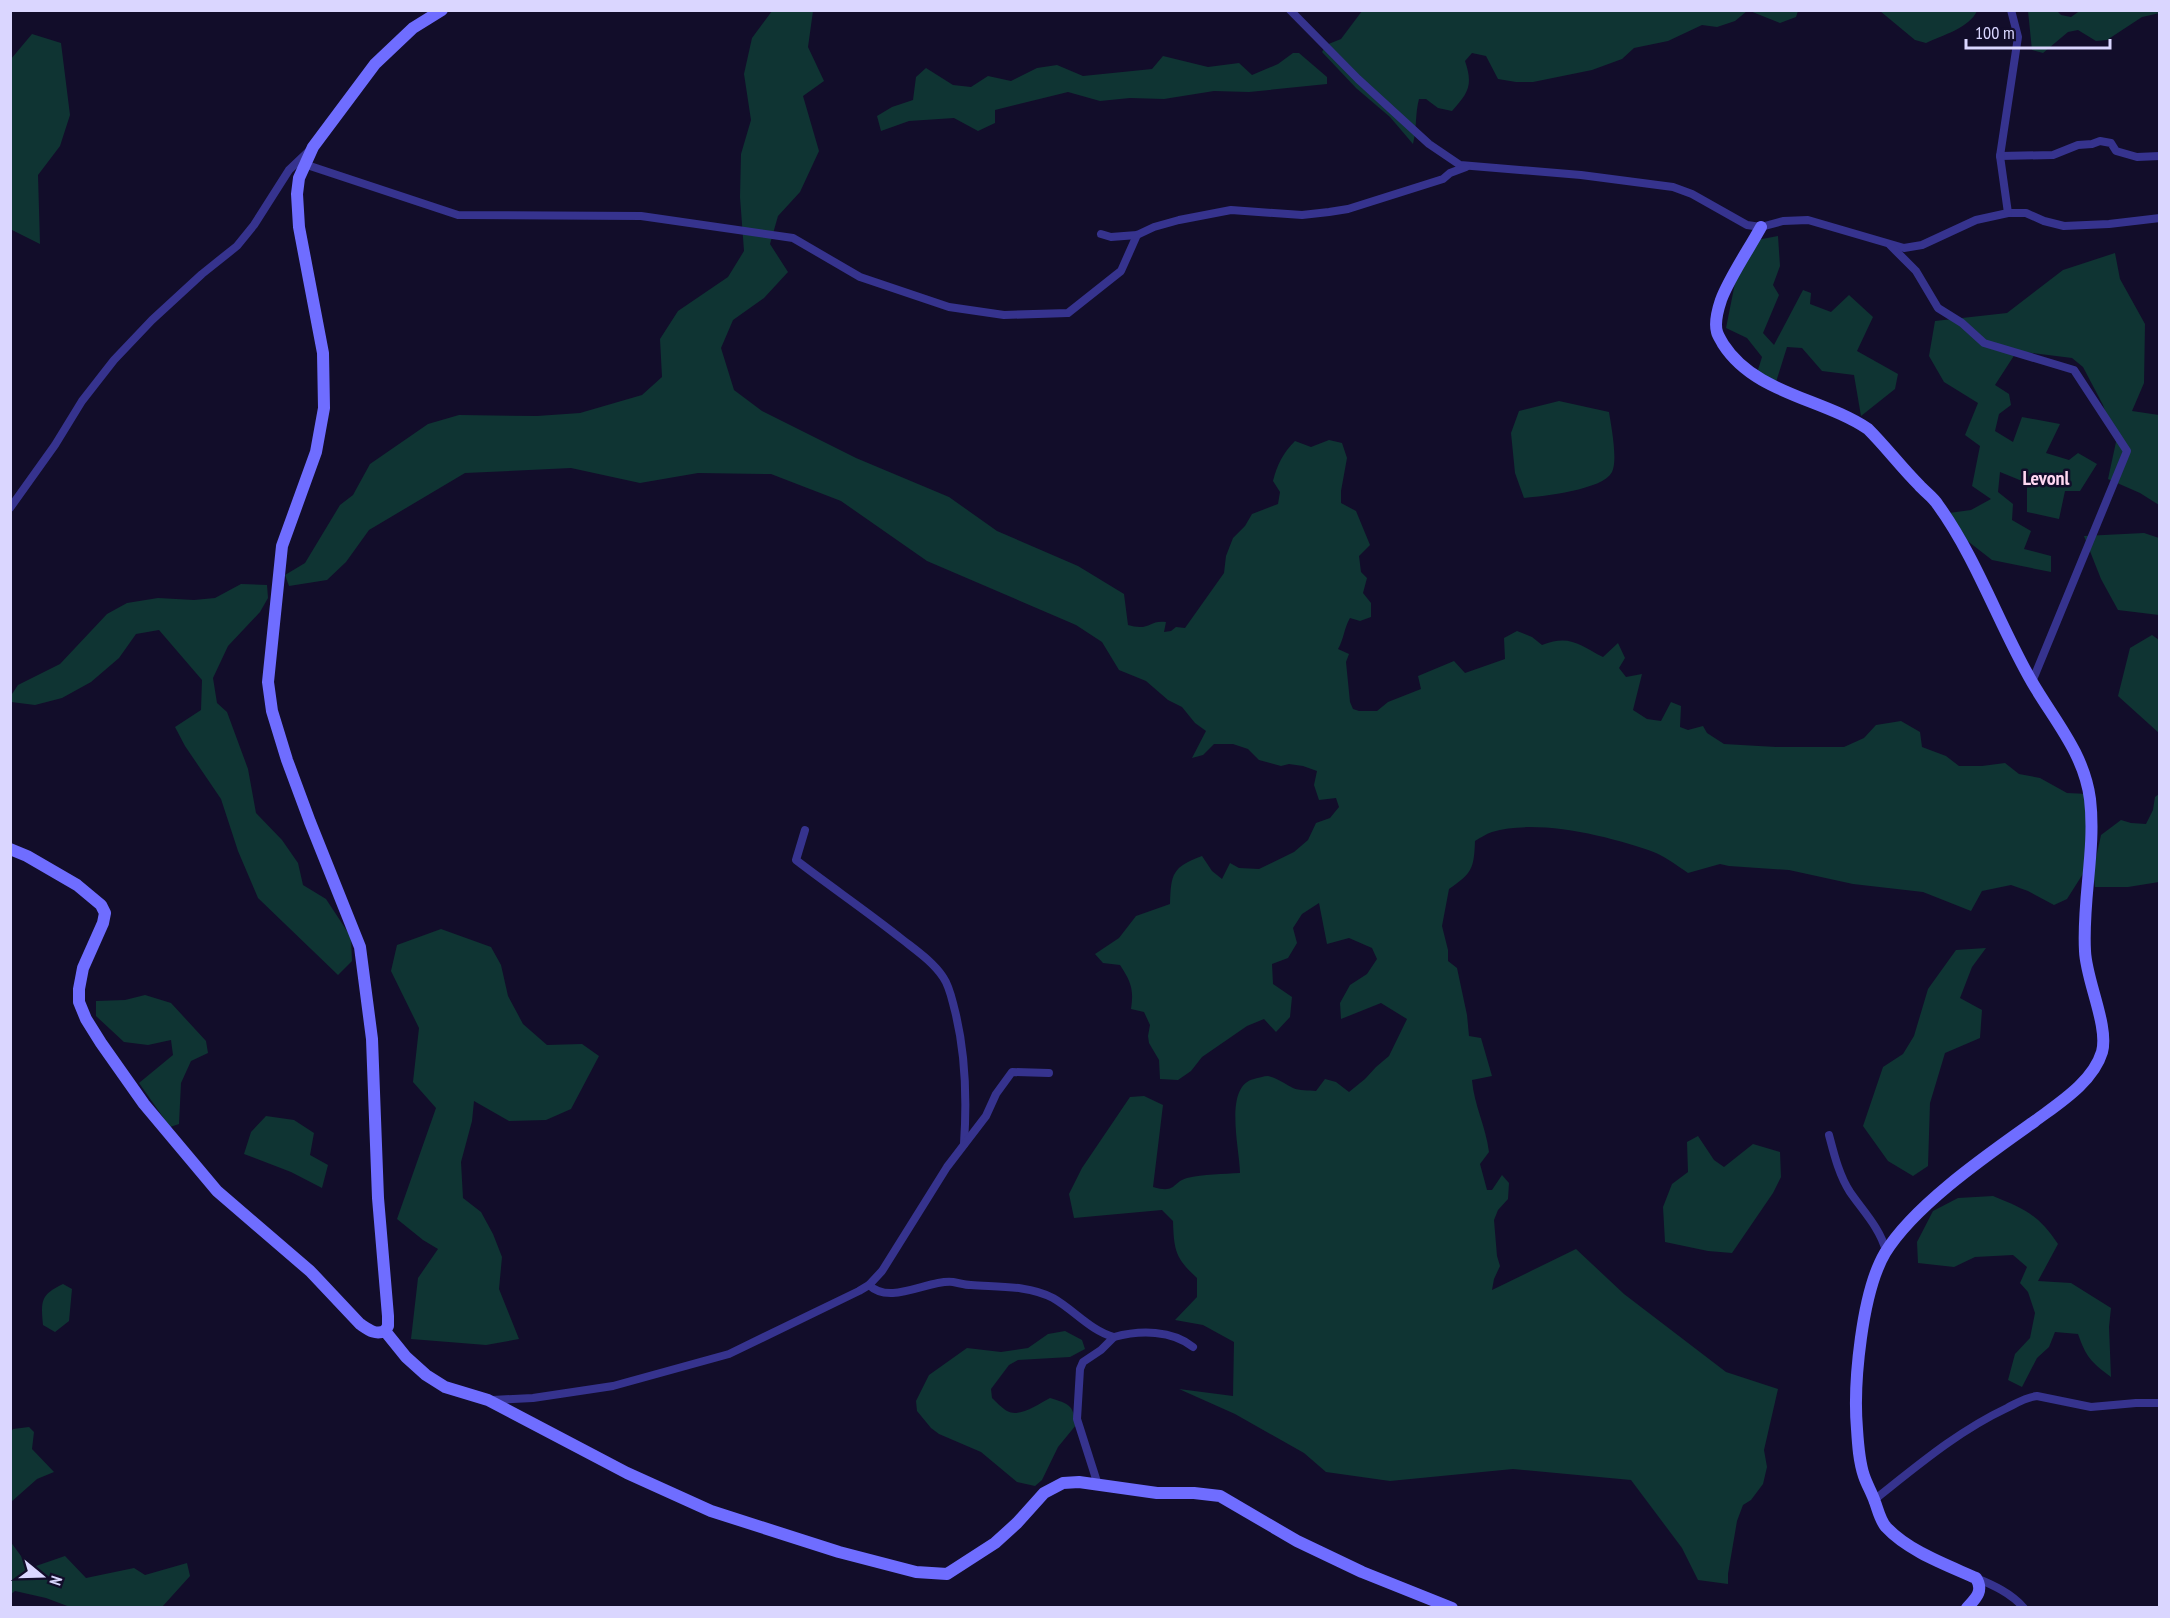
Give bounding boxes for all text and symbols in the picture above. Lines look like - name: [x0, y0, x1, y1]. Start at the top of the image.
- scale bar: [1966, 12, 2110, 50]
- text: 100 m: [1975, 21, 2015, 44]
- district label: Levonl: [2023, 465, 2070, 491]
- north arrow: [12, 1546, 72, 1606]
- text: N: [45, 1574, 67, 1588]

